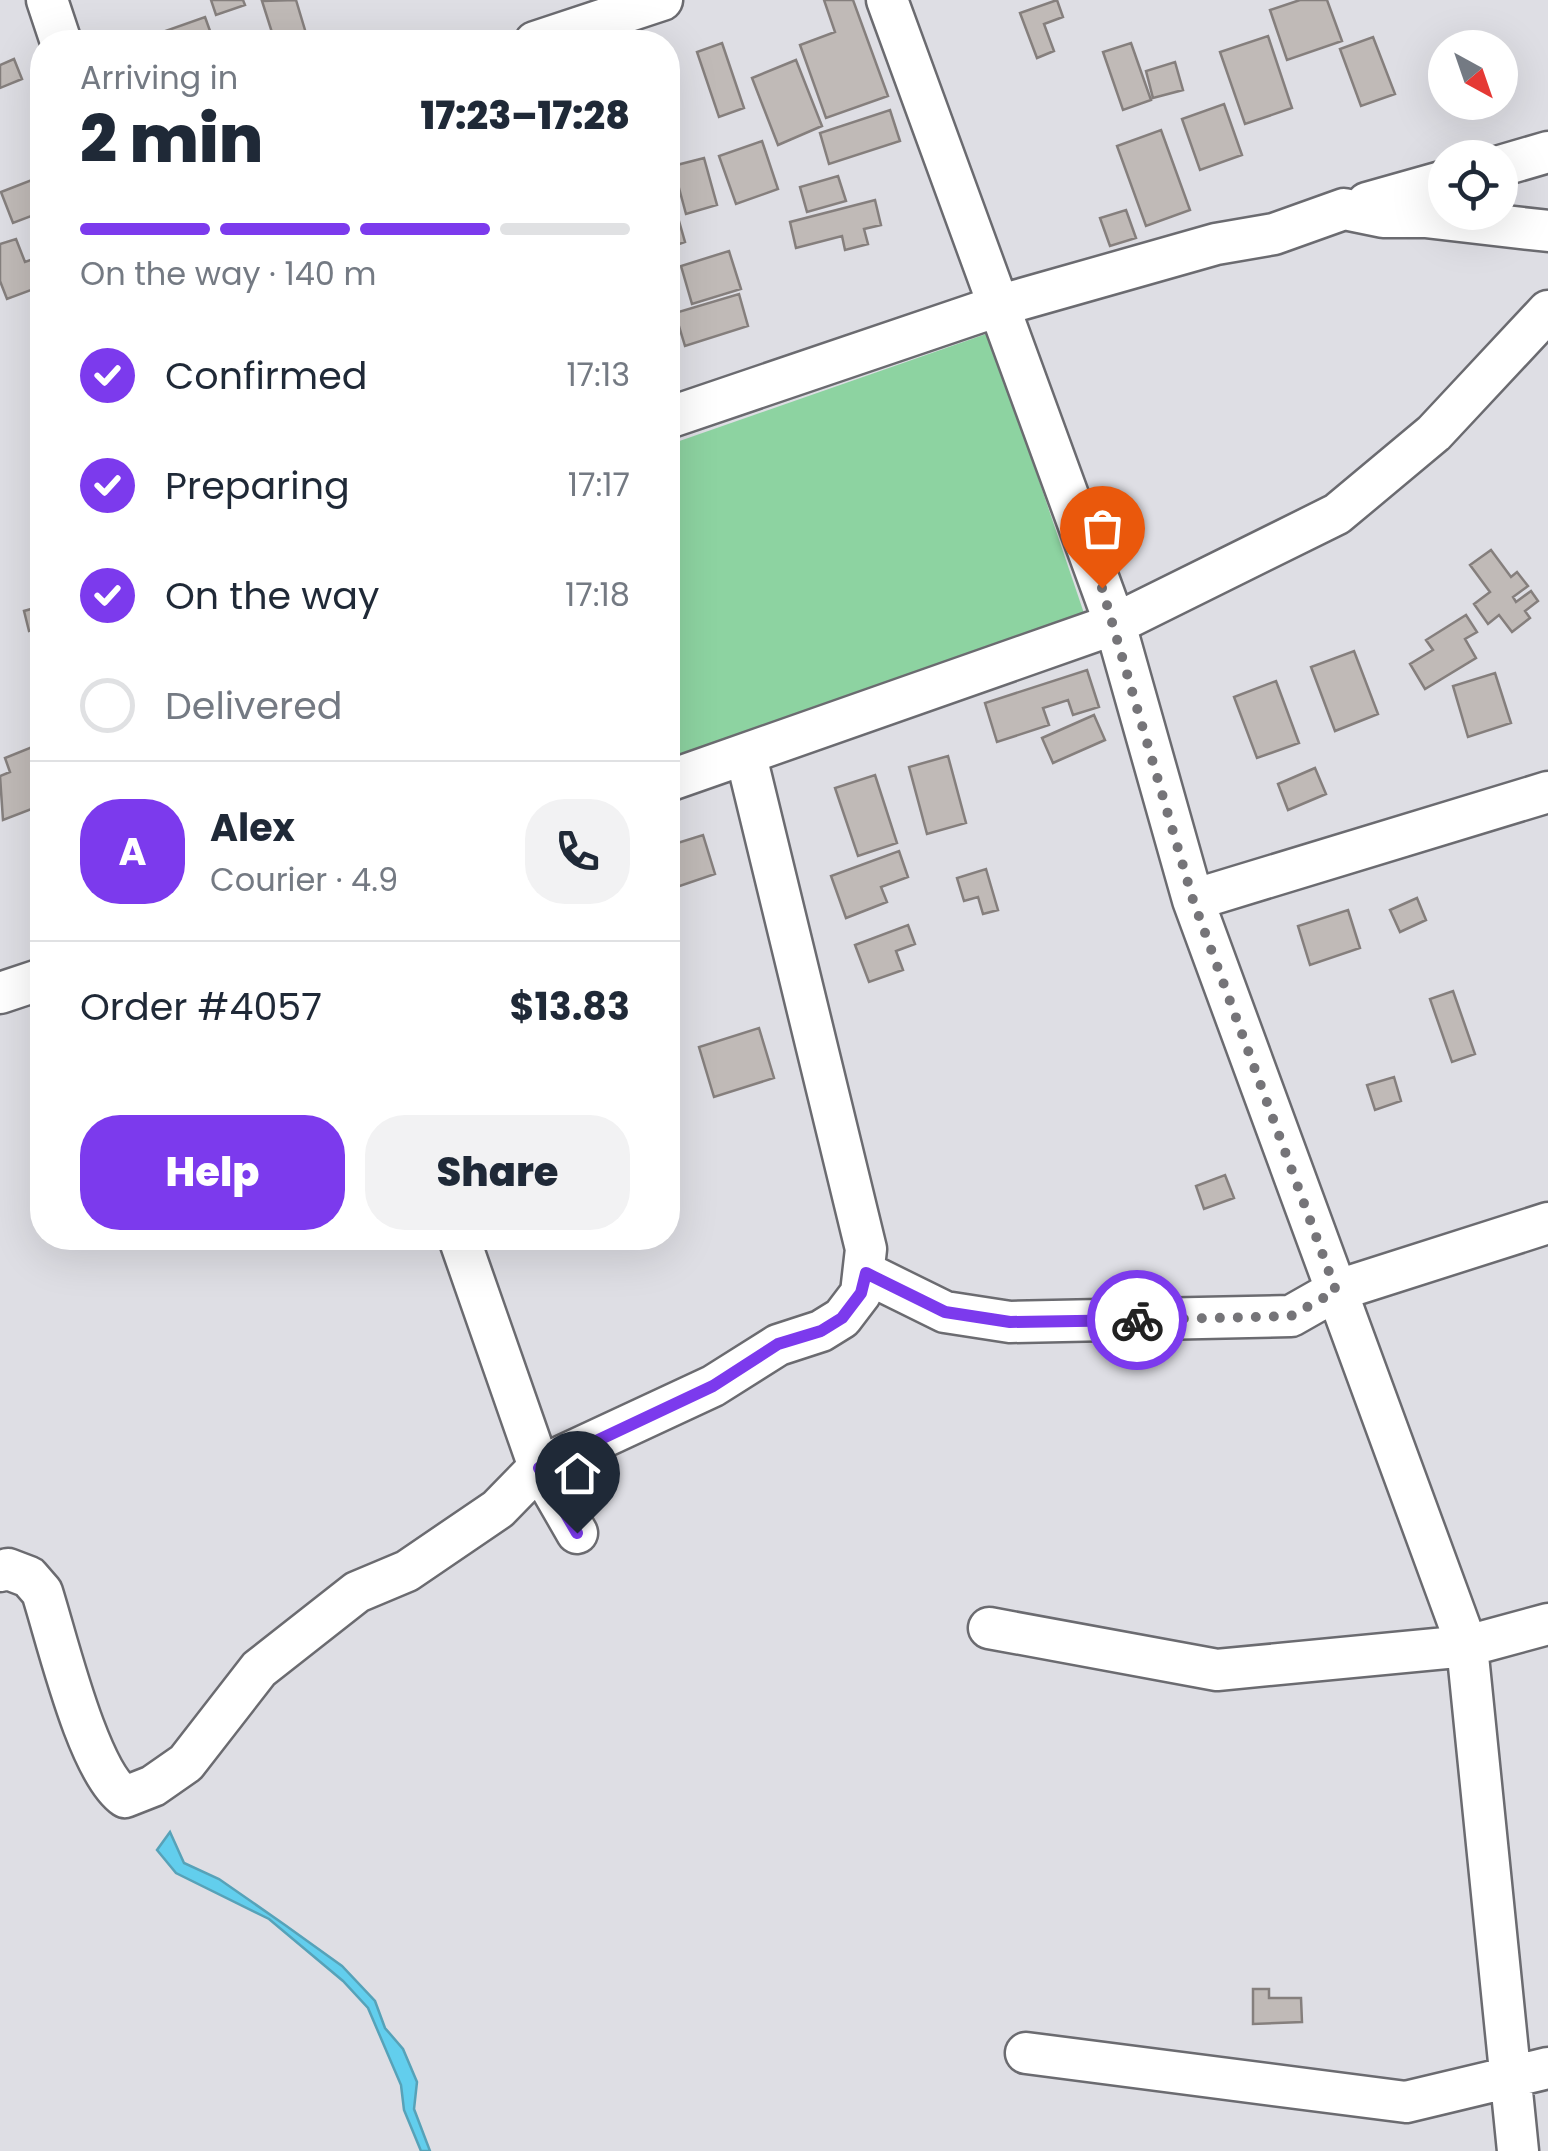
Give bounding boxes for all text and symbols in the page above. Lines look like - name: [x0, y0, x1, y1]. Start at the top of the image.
- north arrow: [1428, 30, 1518, 120]
- map controls: [1428, 30, 1518, 230]
- text: Arriving in: [80, 55, 238, 100]
- text: 17:23–17:28: [420, 89, 630, 142]
- text: 2 min: [80, 94, 263, 185]
- button: locate: [1428, 140, 1518, 230]
- text: On the way · 140 m: [80, 251, 376, 296]
- icon: check: [80, 348, 135, 403]
- text: Confirmed: [165, 349, 367, 402]
- text: 17:13: [566, 352, 630, 397]
- icon: check: [80, 458, 135, 513]
- text: Preparing: [165, 459, 350, 512]
- text: 17:17: [568, 462, 630, 507]
- pin: [1060, 486, 1145, 589]
- icon: bag: [1075, 501, 1130, 556]
- icon: check: [80, 568, 135, 623]
- text: On the way: [165, 569, 379, 622]
- text: 17:18: [565, 572, 630, 617]
- text: Delivered: [165, 679, 342, 732]
- button: phone: [525, 799, 630, 904]
- text: Alex: [210, 801, 295, 854]
- text: A: [118, 825, 147, 878]
- text: Courier · 4.9: [210, 857, 398, 902]
- text: Order #4057: [80, 980, 322, 1033]
- text: $13.83: [509, 980, 630, 1033]
- button: Help: [80, 1115, 345, 1230]
- button: Share: [365, 1115, 630, 1230]
- courier: [1087, 1270, 1187, 1370]
- icon: bike: [1110, 1293, 1165, 1348]
- pin: [535, 1431, 620, 1534]
- icon: home: [550, 1446, 605, 1501]

